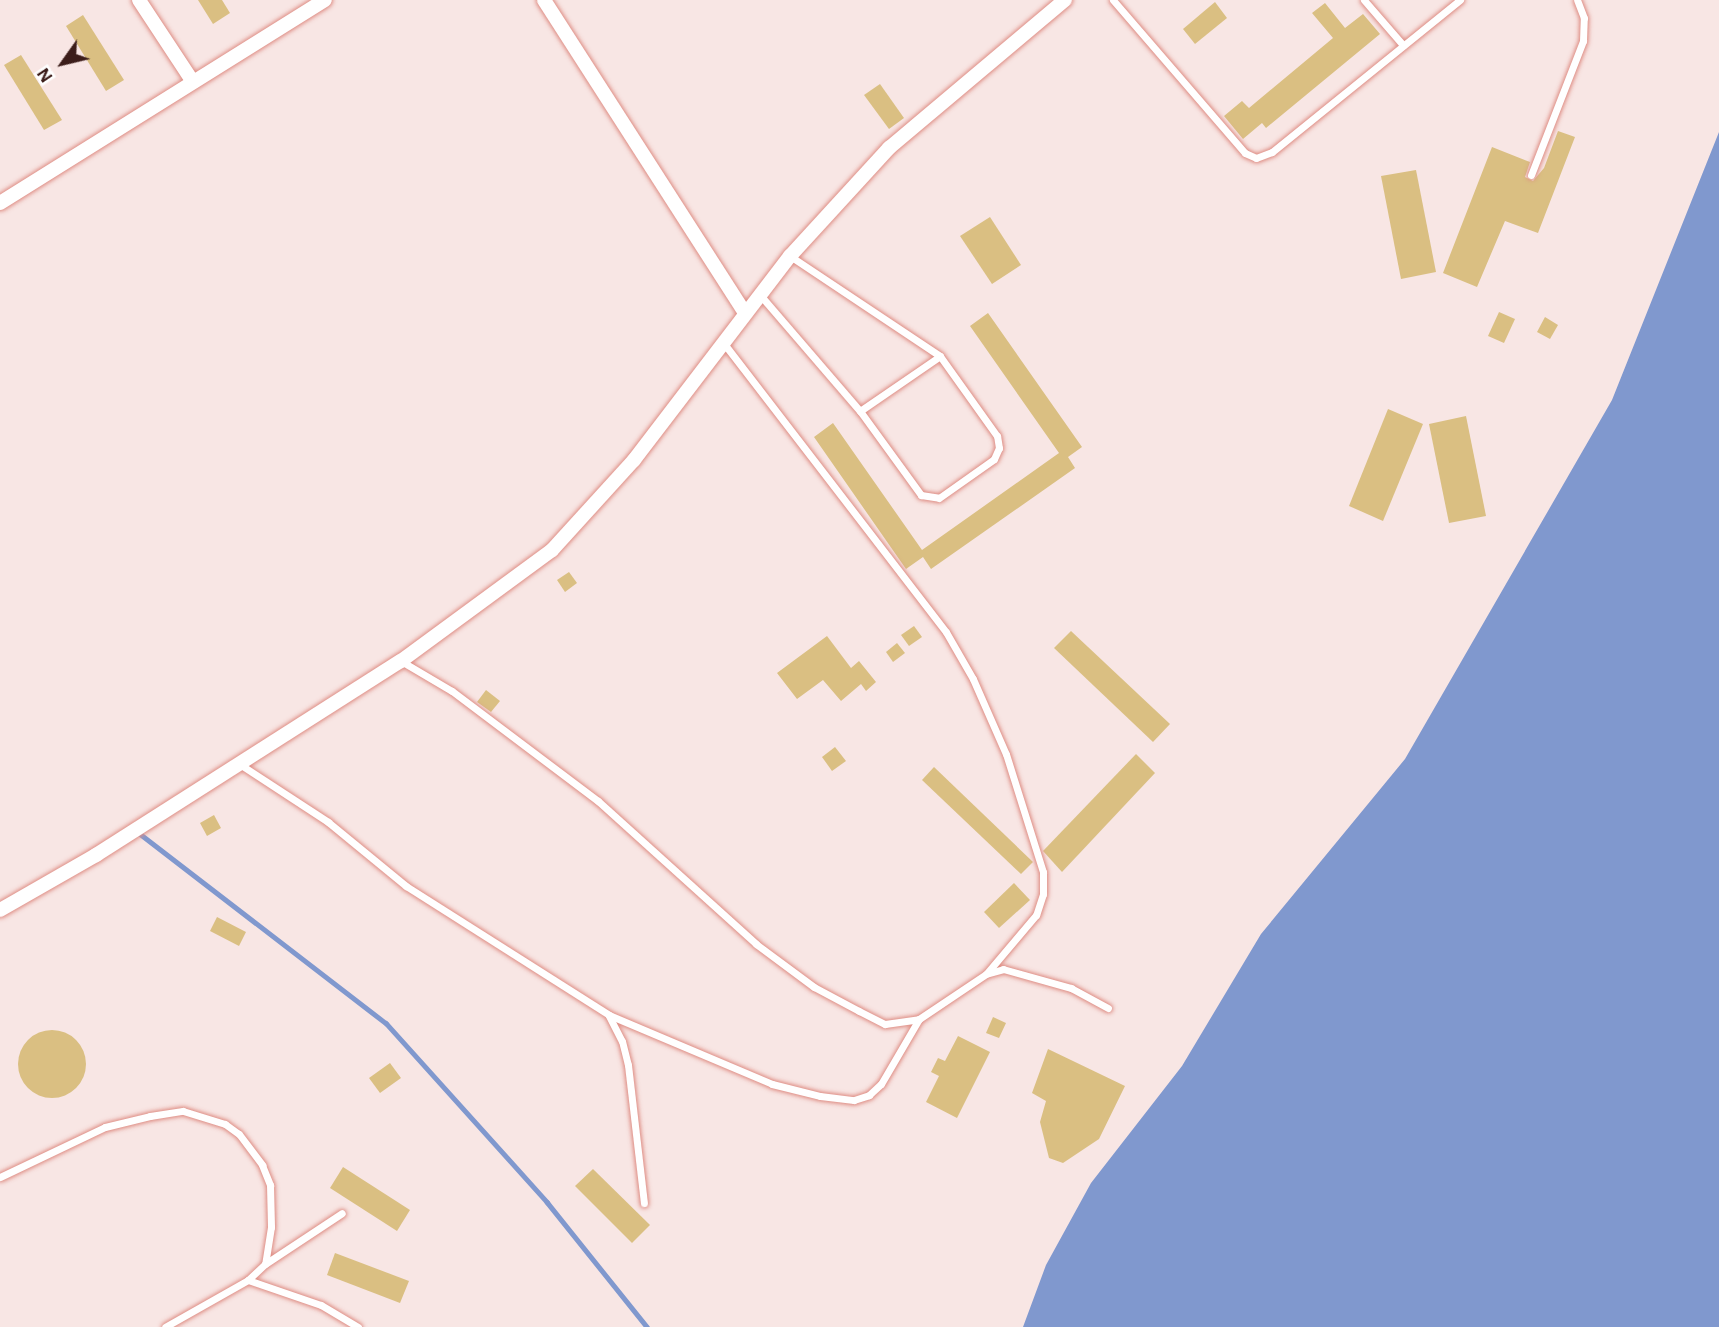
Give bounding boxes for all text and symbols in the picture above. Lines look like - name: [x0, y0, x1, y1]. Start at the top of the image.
- north arrow: [28, 28, 98, 98]
- text: N: [34, 64, 57, 86]

